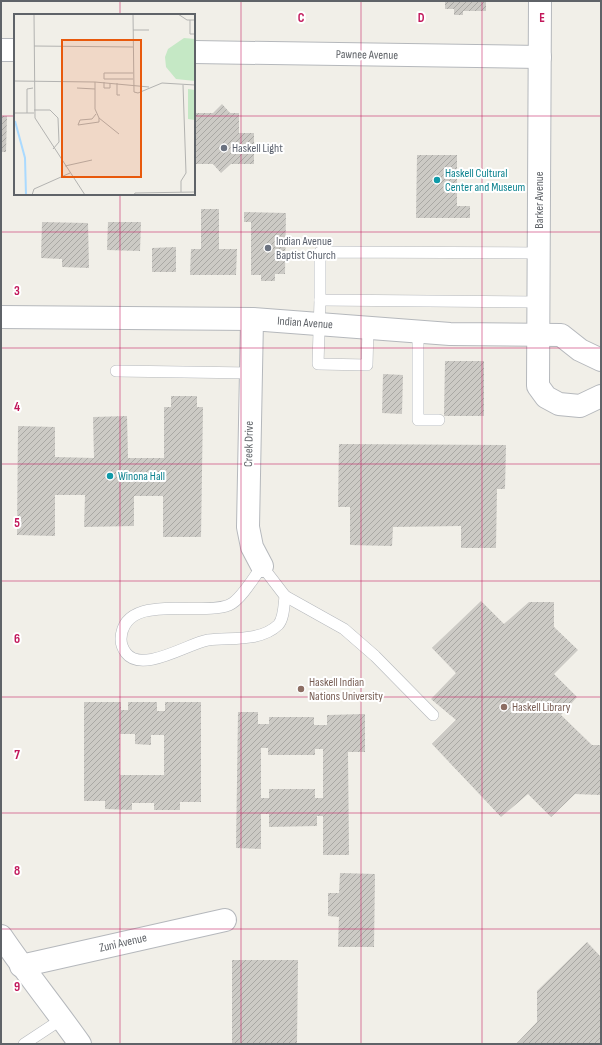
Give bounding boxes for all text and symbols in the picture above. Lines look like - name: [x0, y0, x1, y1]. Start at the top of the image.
- text: C: [298, 10, 305, 26]
- text: D: [418, 10, 425, 26]
- text: E: [539, 10, 545, 26]
- inset map: [14, 14, 195, 195]
- street label: Pawnee Avenue: [336, 47, 398, 63]
- place label: Haskell Light: [232, 141, 283, 156]
- marker: Haskell Light: [219, 143, 229, 153]
- place label: Haskell Cultural Center and Museum: [445, 166, 525, 195]
- street label: Barker Avenue: [532, 171, 547, 229]
- marker: Haskell Cultural Center and Museum: [432, 175, 442, 185]
- place label: Indian Avenue Baptist Church: [276, 234, 336, 263]
- marker: Indian Avenue Baptist Church: [263, 243, 273, 253]
- text: 3: [14, 283, 20, 299]
- street label: Indian Avenue: [277, 314, 334, 332]
- text: 4: [14, 399, 20, 415]
- street label: Creek Drive: [241, 421, 257, 467]
- place label: Winona Hall: [118, 469, 165, 484]
- marker: Winona Hall: [105, 471, 115, 481]
- text: 5: [14, 515, 20, 531]
- text: 6: [14, 631, 20, 647]
- place label: Haskell Indian Nations University: [309, 675, 383, 704]
- marker: Haskell Indian Nations University: [296, 684, 306, 694]
- place label: Haskell Library: [512, 700, 571, 715]
- marker: Haskell Library: [499, 702, 509, 712]
- text: 7: [14, 747, 20, 763]
- text: 8: [14, 863, 20, 879]
- street label: Zuni Avenue: [98, 930, 148, 956]
- text: 9: [14, 979, 20, 995]

